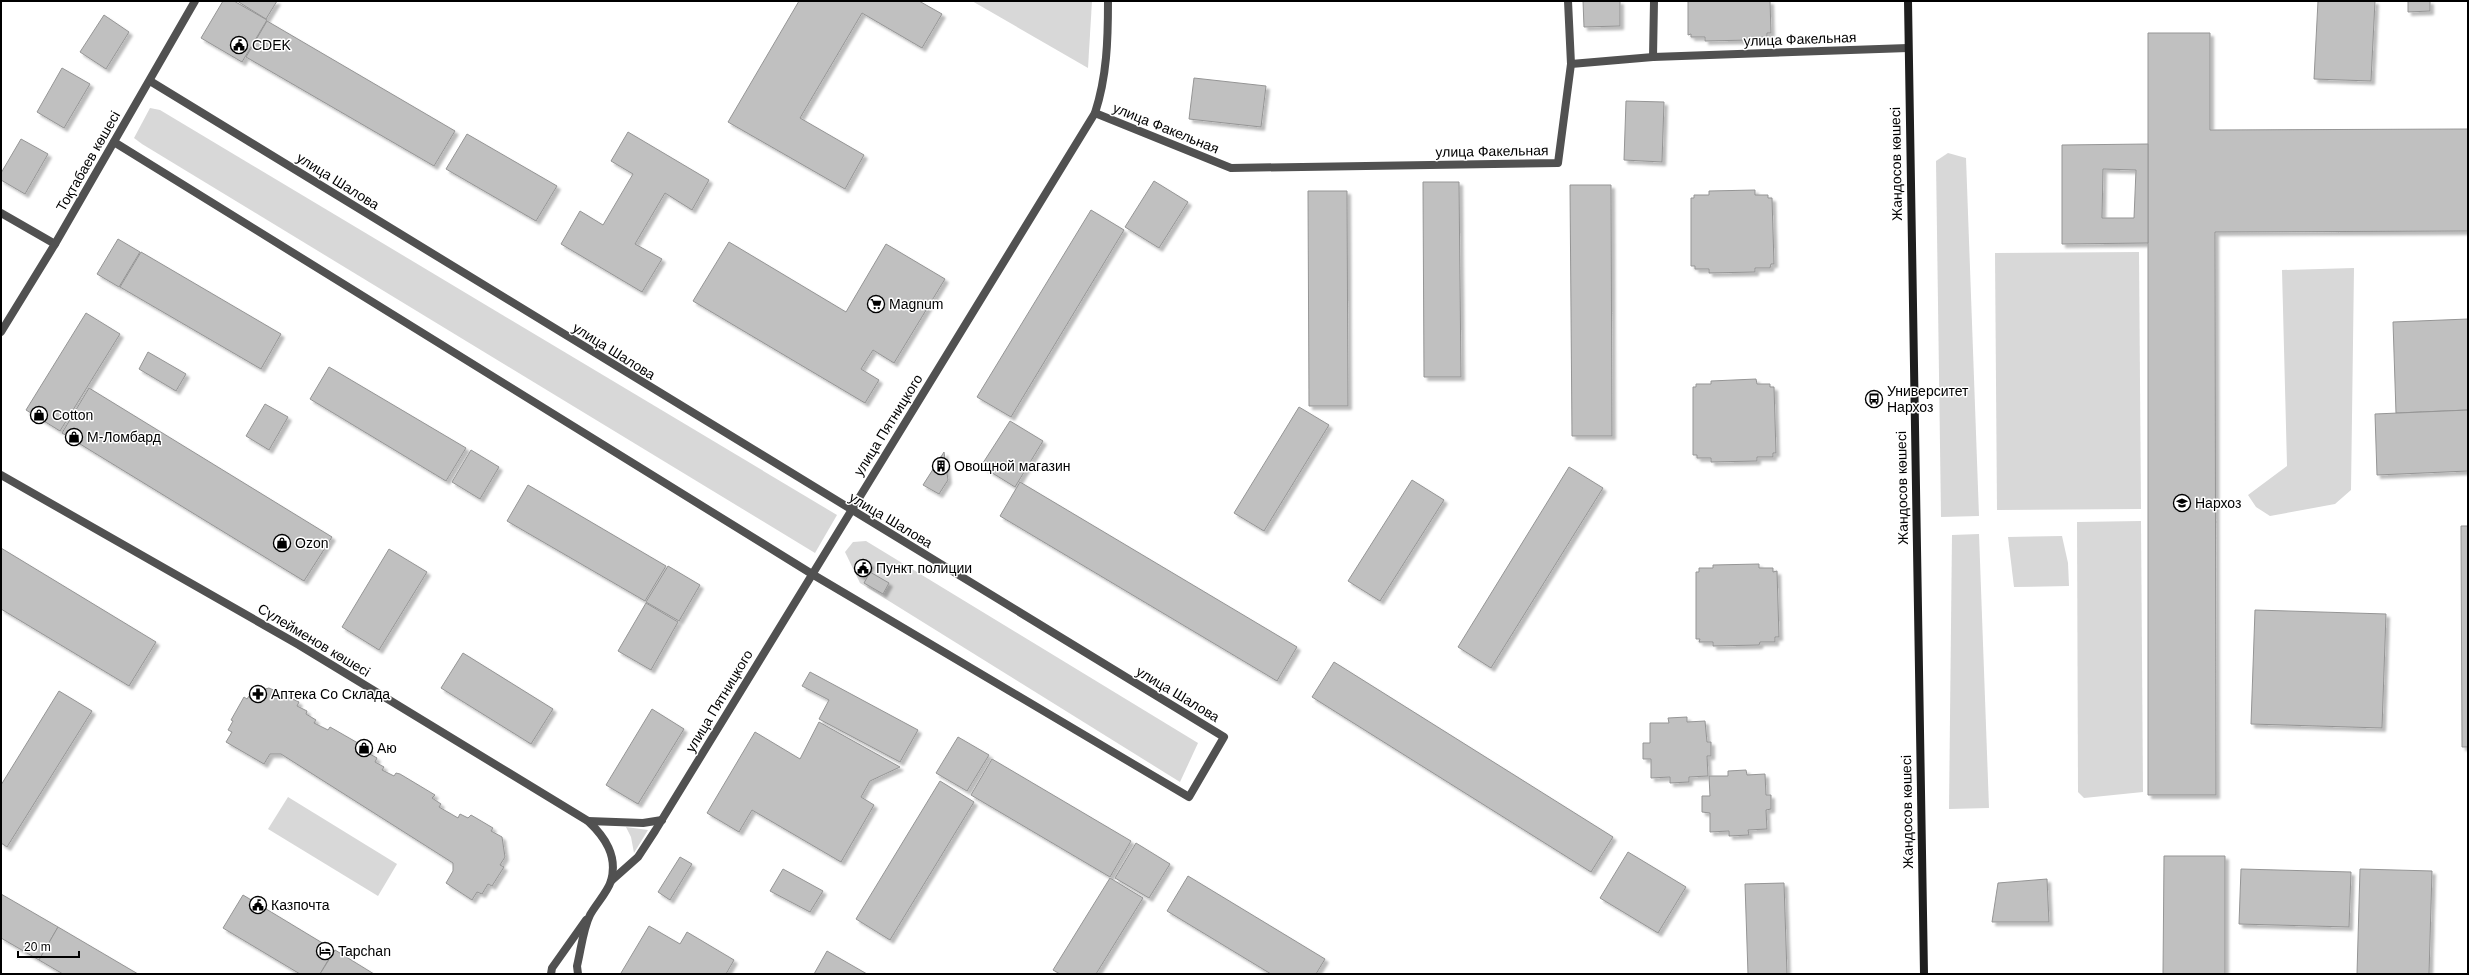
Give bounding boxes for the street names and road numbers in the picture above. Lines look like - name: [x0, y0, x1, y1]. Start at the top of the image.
- street label: улица Факельная: [1743, 29, 1857, 49]
- street label: улица Факельная: [1111, 99, 1221, 157]
- street label: Жандосов көшесі: [1887, 107, 1905, 221]
- street label: Тоқтабаев көшесі: [53, 108, 123, 214]
- street label: улица Факельная: [1435, 142, 1549, 160]
- street label: улица Шалова: [294, 149, 382, 213]
- street label: улица Шалова: [570, 319, 658, 383]
- street label: улица Пятницкого: [850, 371, 926, 479]
- street label: Жандосов көшесі: [1893, 431, 1911, 545]
- street label: улица Шалова: [847, 489, 936, 551]
- street label: Сүлейменов көшесі: [255, 600, 373, 680]
- street label: улица Пятницкого: [682, 647, 756, 755]
- street label: улица Шалова: [1134, 663, 1223, 725]
- street label: Жандосов көшесі: [1898, 755, 1916, 869]

